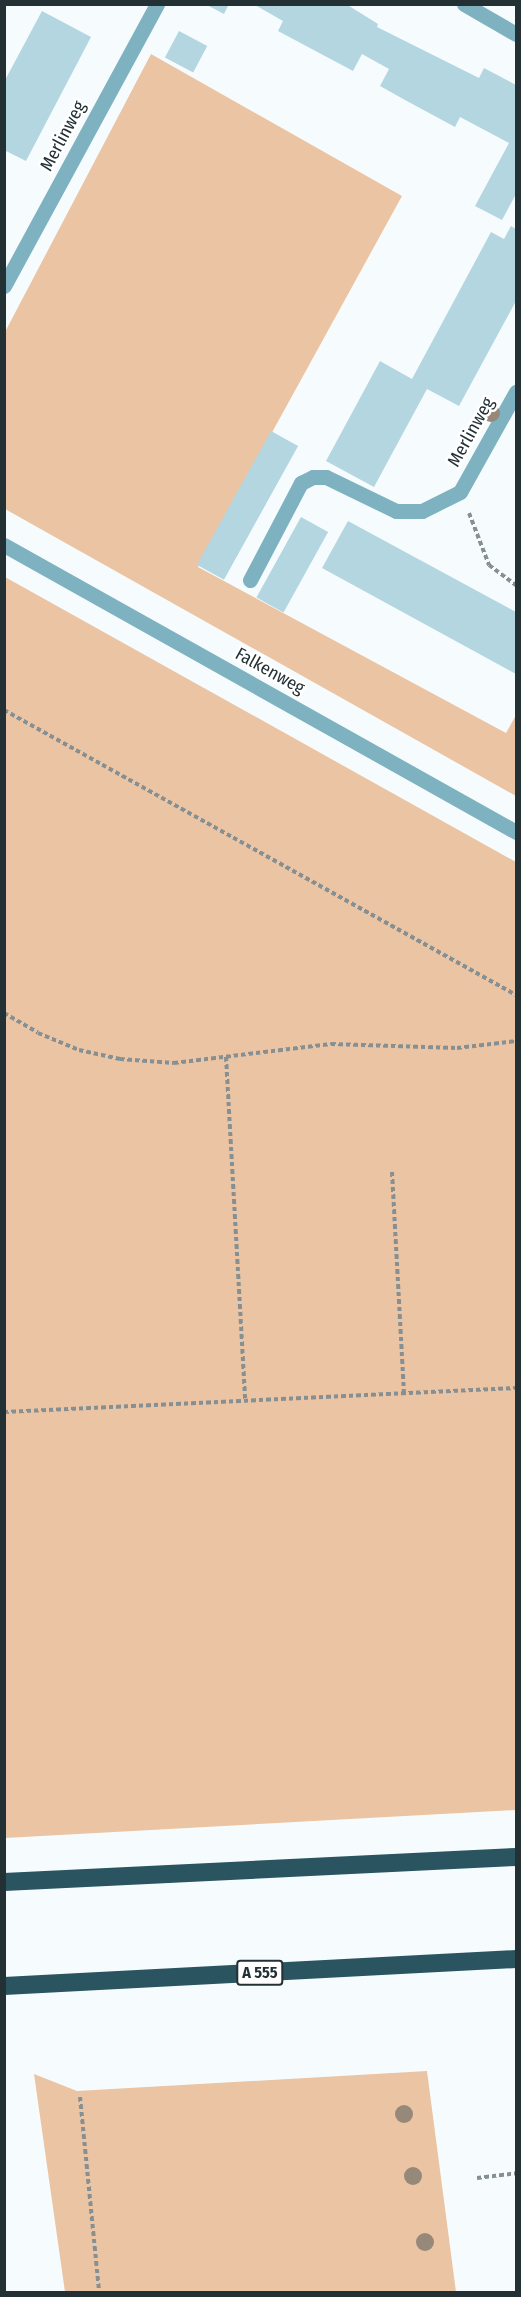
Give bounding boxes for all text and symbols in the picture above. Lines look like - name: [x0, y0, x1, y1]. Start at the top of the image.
- street label: Merlinweg: [36, 97, 90, 175]
- street label: Merlinweg: [443, 394, 499, 470]
- street label: Falkenweg: [232, 643, 308, 699]
- road number: A 555: [236, 1960, 284, 1986]

